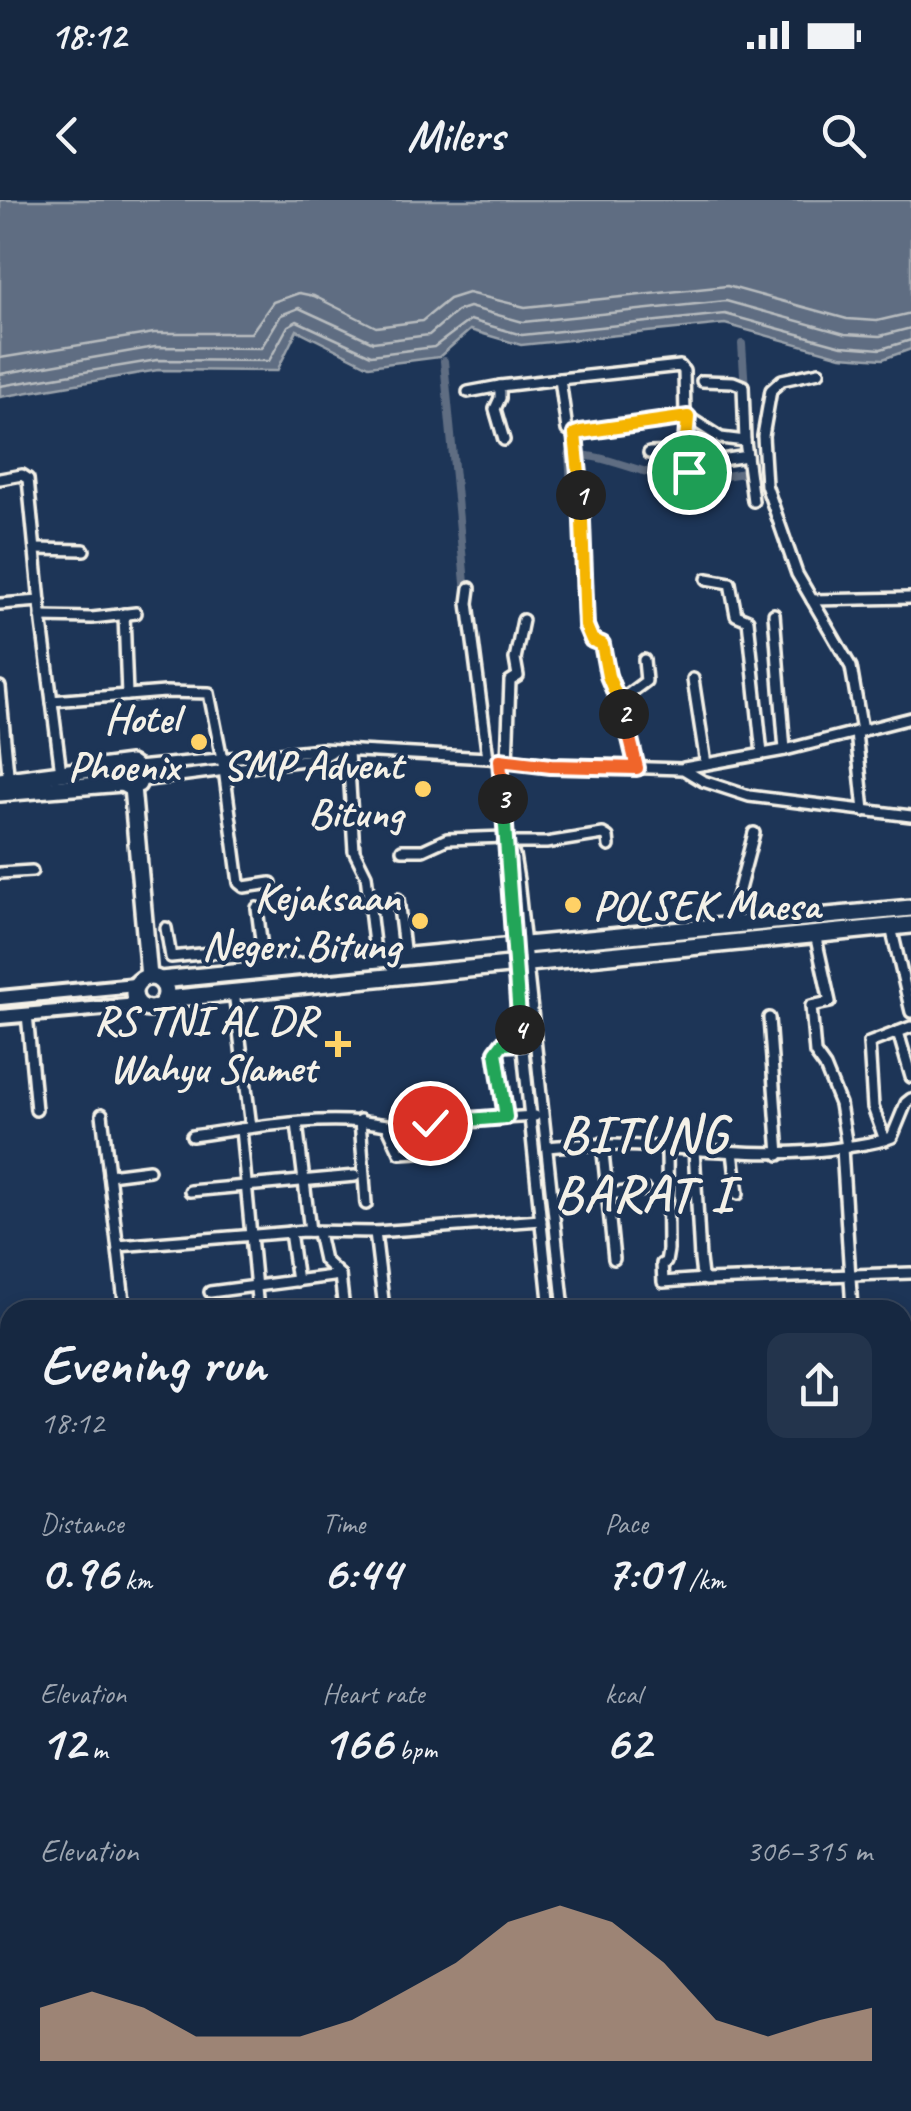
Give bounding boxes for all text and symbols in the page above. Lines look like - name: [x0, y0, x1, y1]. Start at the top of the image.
- text: 18:12: [50, 12, 126, 59]
- text: Milers: [407, 107, 504, 164]
- icon: back: [40, 108, 95, 163]
- icon: search: [816, 108, 871, 163]
- pin: [647, 430, 732, 515]
- icon: arrive: [662, 445, 717, 500]
- pin: 1: [556, 470, 606, 520]
- text: 1: [575, 477, 587, 512]
- pin: 2: [599, 689, 649, 739]
- place label: Hotel Phoenix: [68, 692, 187, 793]
- text: 2: [618, 696, 630, 731]
- marker: Hotel Phoenix: [188, 731, 210, 753]
- place label: SMP Advent Bitung: [223, 739, 407, 840]
- pin: 3: [478, 774, 528, 824]
- marker: SMP Advent Bitung: [412, 778, 434, 800]
- text: 3: [497, 781, 509, 816]
- place label: Kejaksaan Negeri Bitung: [202, 871, 404, 972]
- place label: POLSEK Maesa: [593, 879, 823, 932]
- marker: POLSEK Maesa: [562, 894, 584, 916]
- marker: Kejaksaan Negeri Bitung: [409, 910, 431, 932]
- place label: RS TNI AL DR Wahyu Slamet: [94, 994, 322, 1095]
- pin: 4: [495, 1005, 545, 1055]
- text: 4: [514, 1012, 526, 1047]
- marker: RS TNI AL DR Wahyu Slamet: [325, 1031, 351, 1057]
- pin: [388, 1081, 473, 1166]
- icon: check: [403, 1096, 458, 1151]
- district label: BITUNG BARAT I: [554, 1101, 743, 1227]
- text: Evening run: [40, 1329, 265, 1399]
- button: share: [767, 1333, 872, 1438]
- text: 18:12: [40, 1402, 104, 1443]
- text: Distance: [40, 1506, 124, 1541]
- text: Time: [322, 1506, 365, 1541]
- text: Pace: [605, 1506, 648, 1541]
- text: 0.96: [40, 1541, 118, 1604]
- text: 6:44: [322, 1541, 401, 1604]
- text: 7:01: [605, 1541, 682, 1604]
- text: km: [118, 1562, 152, 1597]
- text: /km: [682, 1562, 725, 1597]
- text: Elevation: [40, 1676, 126, 1711]
- text: Heart rate: [322, 1676, 424, 1711]
- text: kcal: [605, 1676, 642, 1711]
- text: 12: [40, 1711, 85, 1774]
- text: 166: [322, 1711, 392, 1774]
- text: 62: [605, 1711, 651, 1774]
- text: m: [85, 1732, 107, 1767]
- text: bpm: [392, 1732, 437, 1767]
- text: Elevation: [40, 1830, 138, 1871]
- text: 306–315 m: [746, 1830, 872, 1871]

